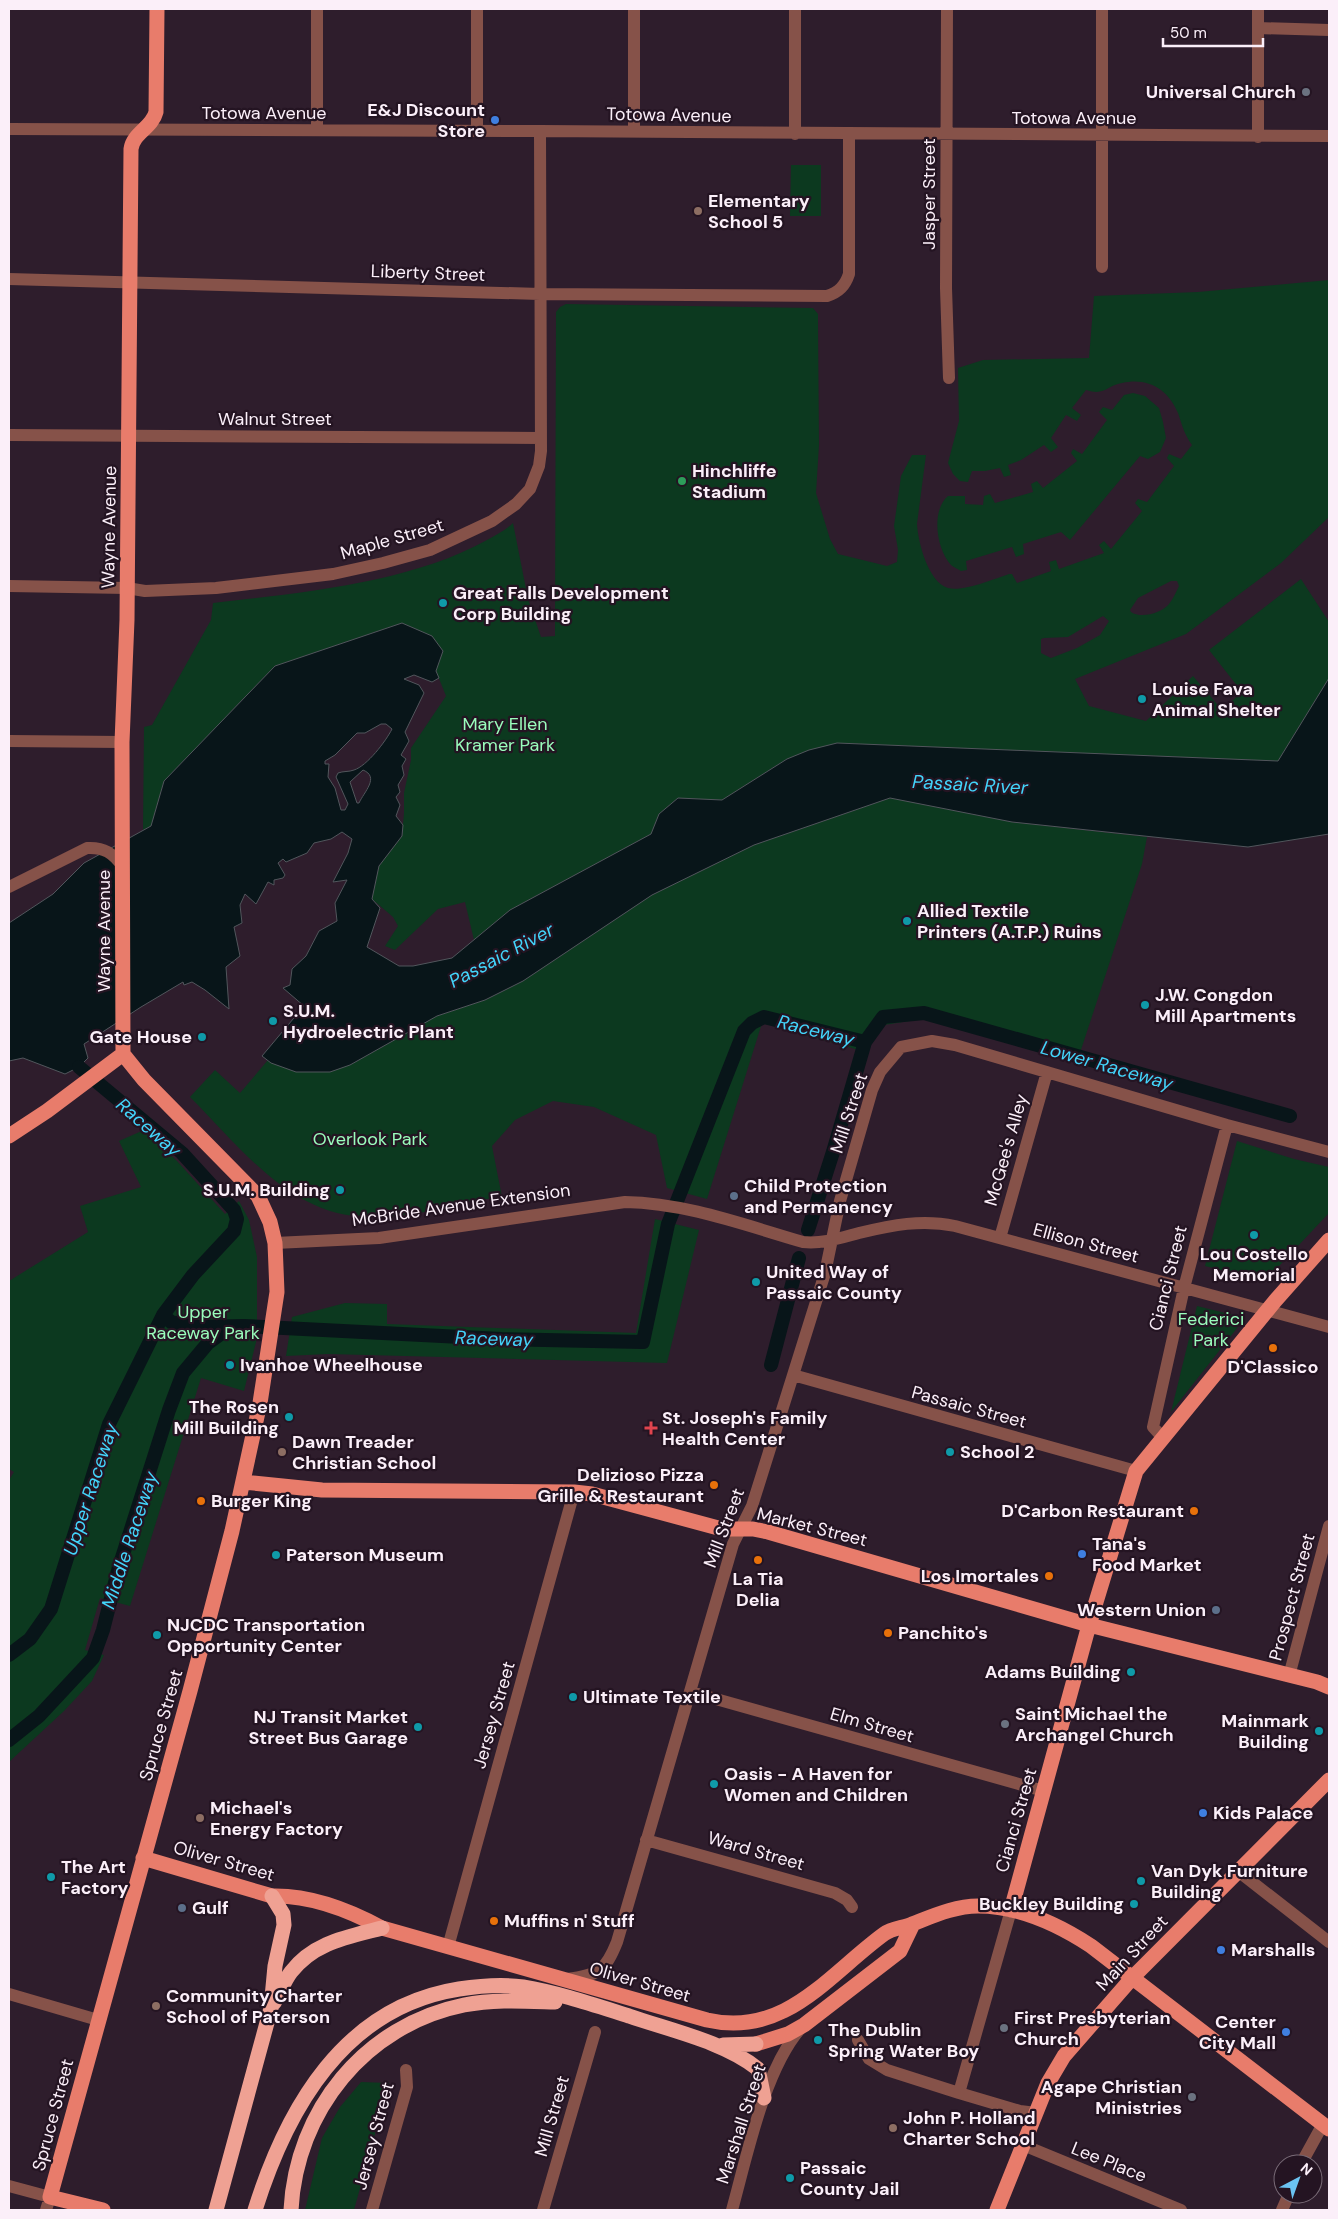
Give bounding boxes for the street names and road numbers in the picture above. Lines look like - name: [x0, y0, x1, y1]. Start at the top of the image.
- street label: Totowa Avenue: [201, 101, 327, 125]
- street label: Totowa Avenue: [606, 102, 732, 128]
- street label: Totowa Avenue: [1011, 106, 1137, 130]
- street label: Jasper Street: [917, 138, 941, 250]
- street label: Liberty Street: [370, 259, 486, 287]
- street label: Walnut Street: [218, 407, 332, 431]
- street label: Wayne Avenue: [96, 466, 122, 588]
- street label: Maple Street: [338, 513, 446, 565]
- street label: Wayne Avenue: [92, 870, 116, 992]
- street label: Mill Street: [825, 1070, 873, 1156]
- street label: McGee's Alley: [979, 1091, 1033, 1209]
- street label: McBride Avenue Extension: [350, 1178, 572, 1232]
- street label: Ellison Street: [1031, 1217, 1141, 1269]
- street label: Cianci Street: [1143, 1223, 1193, 1333]
- street label: Passaic Street: [909, 1380, 1029, 1434]
- street label: Mill Street: [698, 1485, 750, 1571]
- street label: Market Street: [754, 1502, 870, 1552]
- street label: Prospect Street: [1263, 1531, 1321, 1663]
- street label: Jersey Street: [467, 1659, 521, 1771]
- street label: Spruce Street: [134, 1666, 188, 1784]
- street label: Elm Street: [827, 1702, 917, 1748]
- street label: Cianci Street: [990, 1765, 1042, 1875]
- street label: Ward Street: [705, 1826, 807, 1876]
- street label: Oliver Street: [171, 1835, 277, 1887]
- street label: Main Street: [1091, 1910, 1173, 1996]
- street label: Oliver Street: [587, 1956, 693, 2008]
- street label: Spruce Street: [27, 2056, 79, 2174]
- street label: Marshall Street: [710, 2061, 772, 2187]
- street label: Mill Street: [529, 2073, 575, 2159]
- street label: Jersey Street: [348, 2079, 400, 2193]
- street label: Lee Place: [1068, 2136, 1150, 2188]

